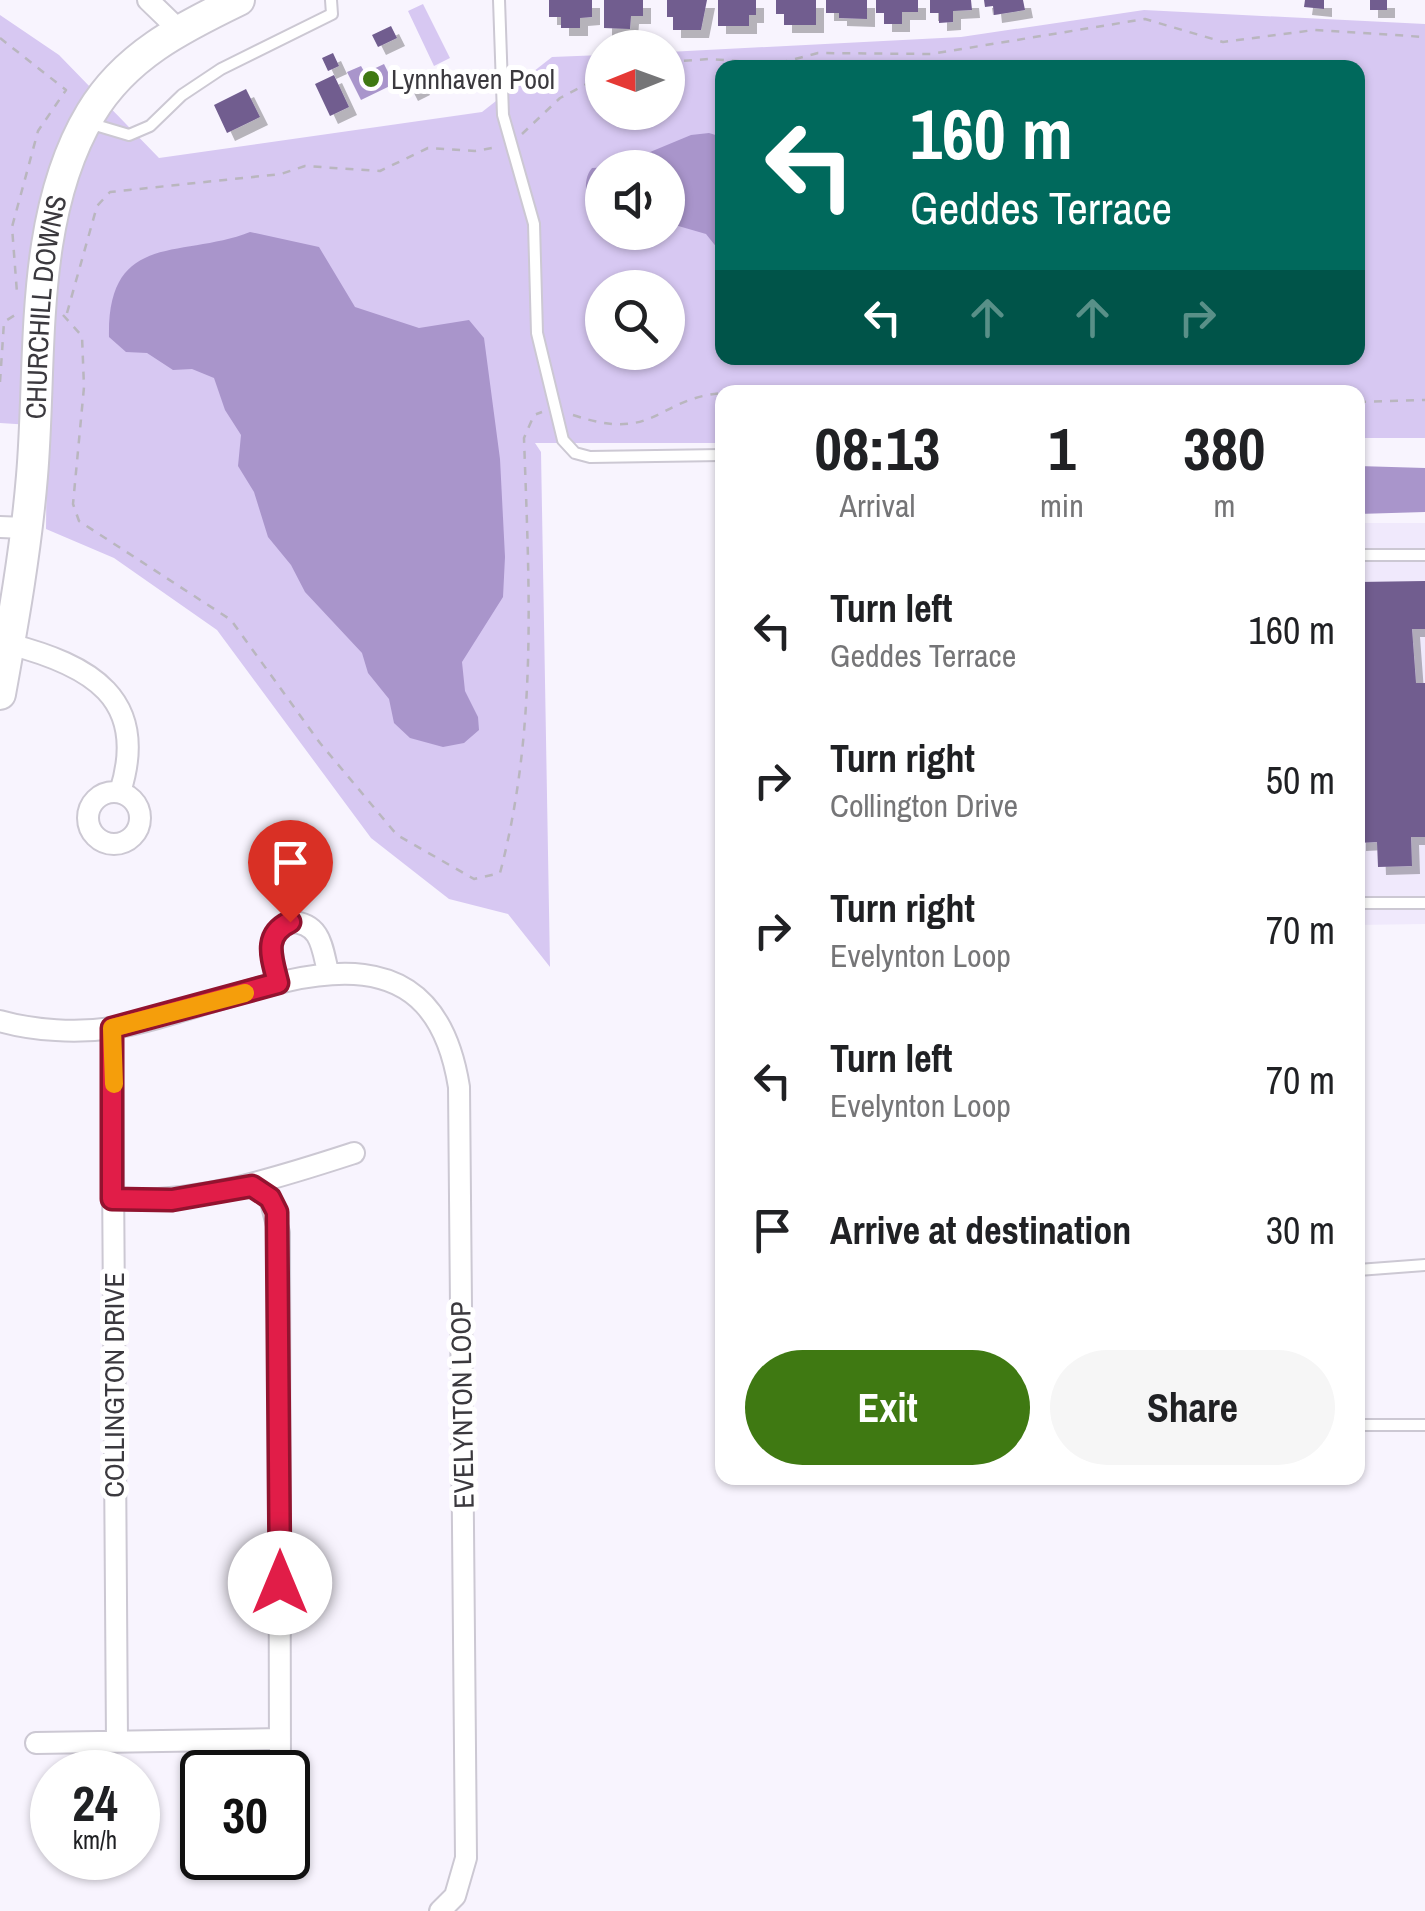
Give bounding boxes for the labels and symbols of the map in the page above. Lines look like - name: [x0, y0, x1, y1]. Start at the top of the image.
- north arrow: [585, 30, 685, 130]
- place label: Lynnhaven Pool: [391, 60, 555, 98]
- marker: Lynnhaven Pool: [360, 68, 382, 90]
- street label: CHURCHILL DOWNS: [16, 191, 76, 420]
- pin: [248, 820, 333, 923]
- street label: COLLINGTON DRIVE: [95, 1272, 133, 1498]
- street label: EVELYNTON LOOP: [441, 1301, 483, 1509]
- position arrow: [228, 1531, 332, 1635]
- speed limit sign: 30: [180, 1750, 310, 1880]

